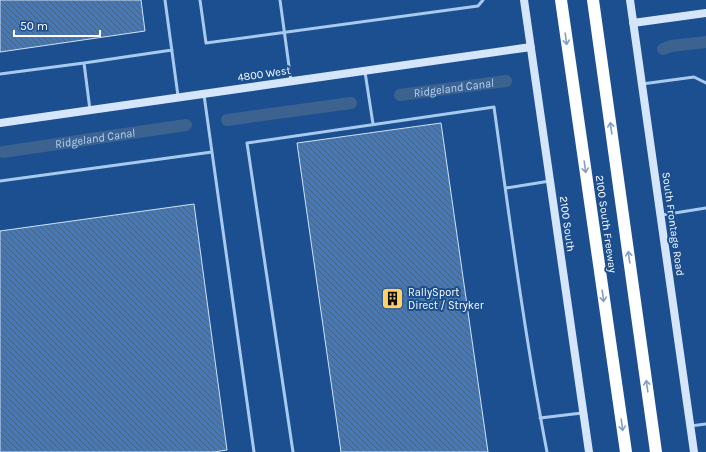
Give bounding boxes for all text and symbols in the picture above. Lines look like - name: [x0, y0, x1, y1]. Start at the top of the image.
- scale bar: [14, 12, 100, 38]
- text: 50 m: [20, 19, 48, 33]
- one-way arrow: [562, 32, 570, 45]
- street label: 4800 West: [237, 64, 291, 84]
- water label: Ridgeland Canal: [413, 76, 495, 100]
- one-way arrow: [607, 122, 615, 135]
- water label: Ridgeland Canal: [54, 126, 136, 151]
- one-way arrow: [581, 160, 589, 173]
- street label: South Frontage Road: [659, 171, 687, 277]
- street label: 2100 South Freeway: [593, 174, 619, 274]
- street label: 2100 South: [557, 195, 577, 253]
- one-way arrow: [625, 251, 633, 264]
- building icon: RallySport Direct / Stryker: [379, 285, 405, 311]
- place label: RallySport Direct / Stryker: [408, 286, 484, 312]
- one-way arrow: [599, 289, 607, 302]
- one-way arrow: [643, 380, 651, 393]
- one-way arrow: [618, 418, 626, 431]

